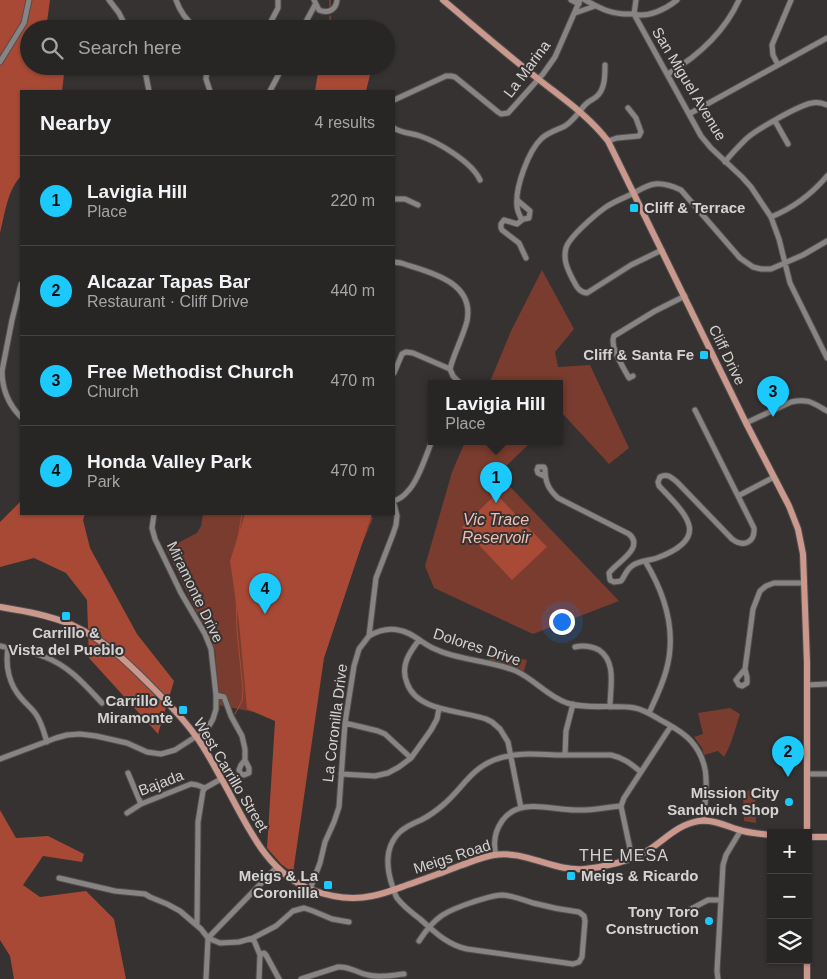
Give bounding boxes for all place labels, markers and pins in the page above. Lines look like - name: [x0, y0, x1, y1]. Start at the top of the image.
- place label: Cliff & Terrace: [644, 199, 745, 216]
- marker: Cliff & Terrace: [628, 202, 640, 214]
- place label: Cliff & Santa Fe: [583, 346, 694, 363]
- marker: Cliff & Santa Fe: [698, 349, 710, 361]
- pin: 3: [757, 376, 789, 417]
- pin: 1: [480, 462, 512, 503]
- pin: 4: [249, 573, 281, 614]
- marker: Carrillo & Vista del Pueblo: [60, 610, 72, 622]
- place label: Carrillo & Vista del Pueblo: [8, 624, 124, 658]
- place label: Carrillo & Miramonte: [97, 692, 173, 726]
- marker: Carrillo & Miramonte: [177, 704, 189, 716]
- pin: 2: [772, 736, 804, 777]
- place label: Mission City Sandwich Shop: [667, 784, 780, 818]
- marker: Mission City Sandwich Shop: [783, 796, 795, 808]
- place label: Meigs & La Coronilla: [239, 867, 319, 901]
- place label: Meigs & Ricardo: [581, 867, 699, 884]
- marker: Meigs & Ricardo: [565, 870, 577, 882]
- marker: Meigs & La Coronilla: [322, 879, 334, 891]
- place label: Tony Toro Construction: [606, 903, 699, 937]
- marker: Tony Toro Construction: [703, 915, 715, 927]

